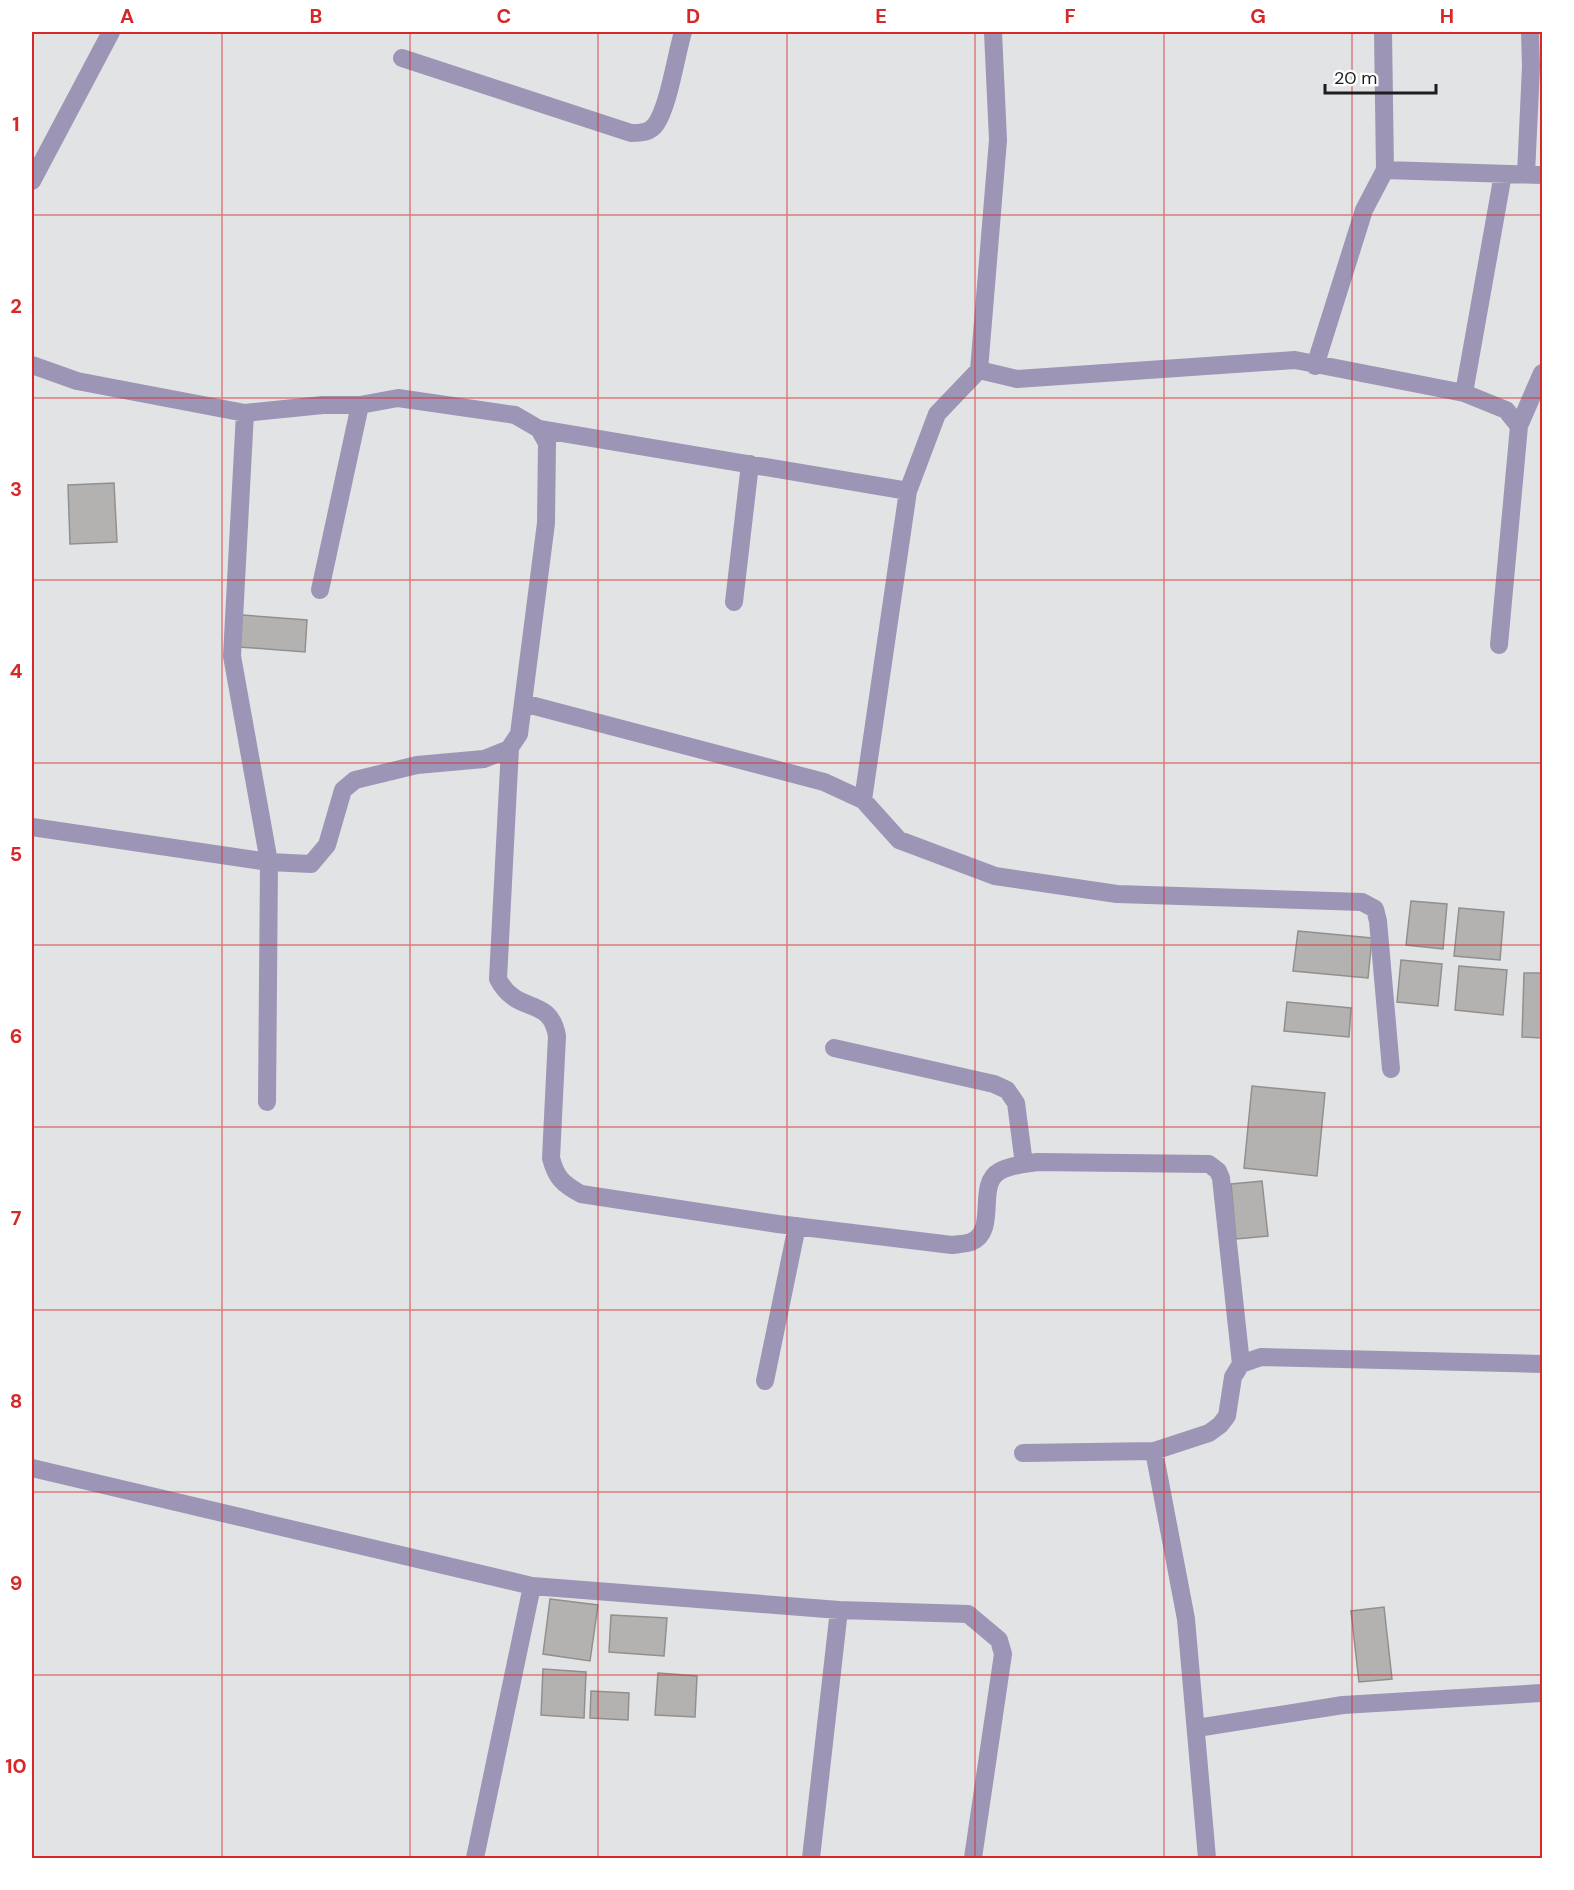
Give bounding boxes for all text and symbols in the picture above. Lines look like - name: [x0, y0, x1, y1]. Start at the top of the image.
- text: A: [120, 3, 134, 29]
- text: B: [310, 3, 322, 29]
- text: C: [497, 3, 511, 29]
- text: D: [686, 3, 700, 29]
- text: E: [875, 3, 887, 29]
- text: F: [1064, 3, 1076, 29]
- text: G: [1250, 3, 1266, 29]
- text: H: [1440, 3, 1454, 29]
- scale bar: [1325, 57, 1436, 95]
- text: 20 m: [1334, 66, 1377, 90]
- text: 1: [12, 111, 20, 137]
- text: 2: [10, 293, 22, 319]
- text: 3: [10, 476, 22, 502]
- text: 4: [10, 658, 23, 684]
- text: 5: [10, 841, 22, 867]
- text: 6: [10, 1023, 22, 1049]
- text: 7: [11, 1205, 22, 1231]
- text: 8: [10, 1388, 22, 1414]
- text: 9: [10, 1570, 22, 1596]
- text: 10: [5, 1753, 27, 1779]

